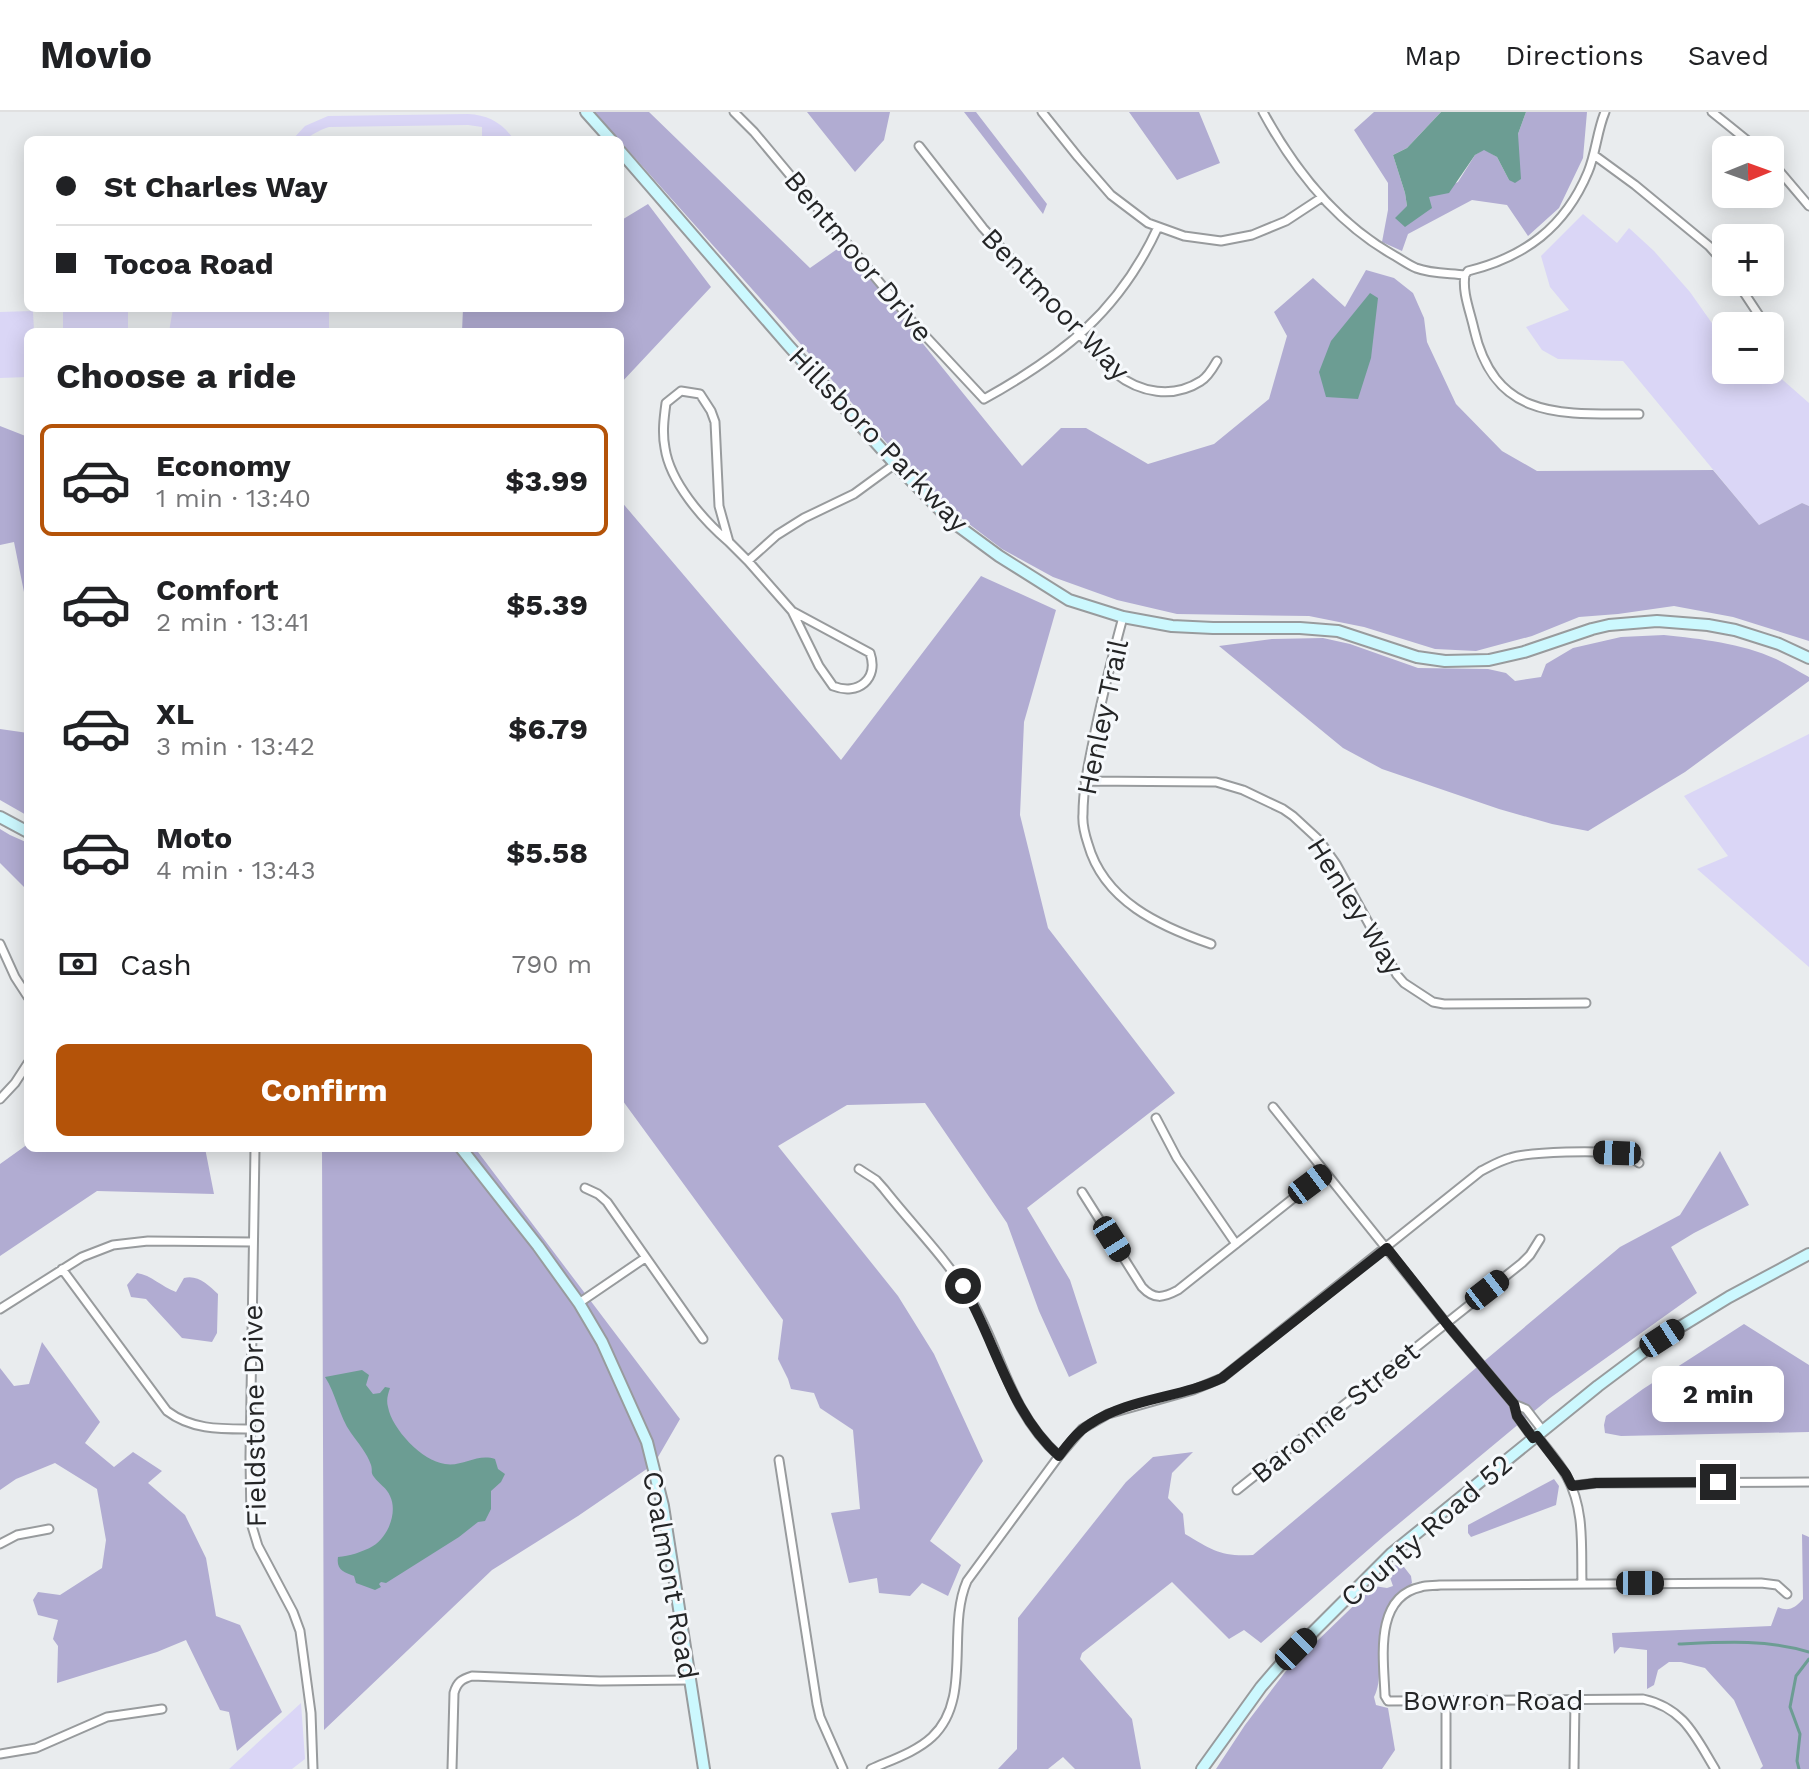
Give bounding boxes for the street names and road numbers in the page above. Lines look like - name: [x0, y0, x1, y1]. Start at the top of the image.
- street label: Bentmoor Drive: [777, 164, 940, 349]
- street label: Bentmoor Way: [975, 221, 1137, 388]
- street label: Hillsboro Parkway: [782, 340, 976, 539]
- street label: Henley Trail: [1070, 636, 1135, 798]
- street label: Henley Way: [1300, 831, 1411, 982]
- street label: Fieldstone Drive: [236, 1304, 273, 1528]
- street label: Baronne Street: [1245, 1334, 1426, 1490]
- street label: County Road 52: [1334, 1447, 1519, 1614]
- street label: Coalmont Road: [636, 1468, 705, 1682]
- street label: Bowron Road: [1402, 1684, 1584, 1717]

